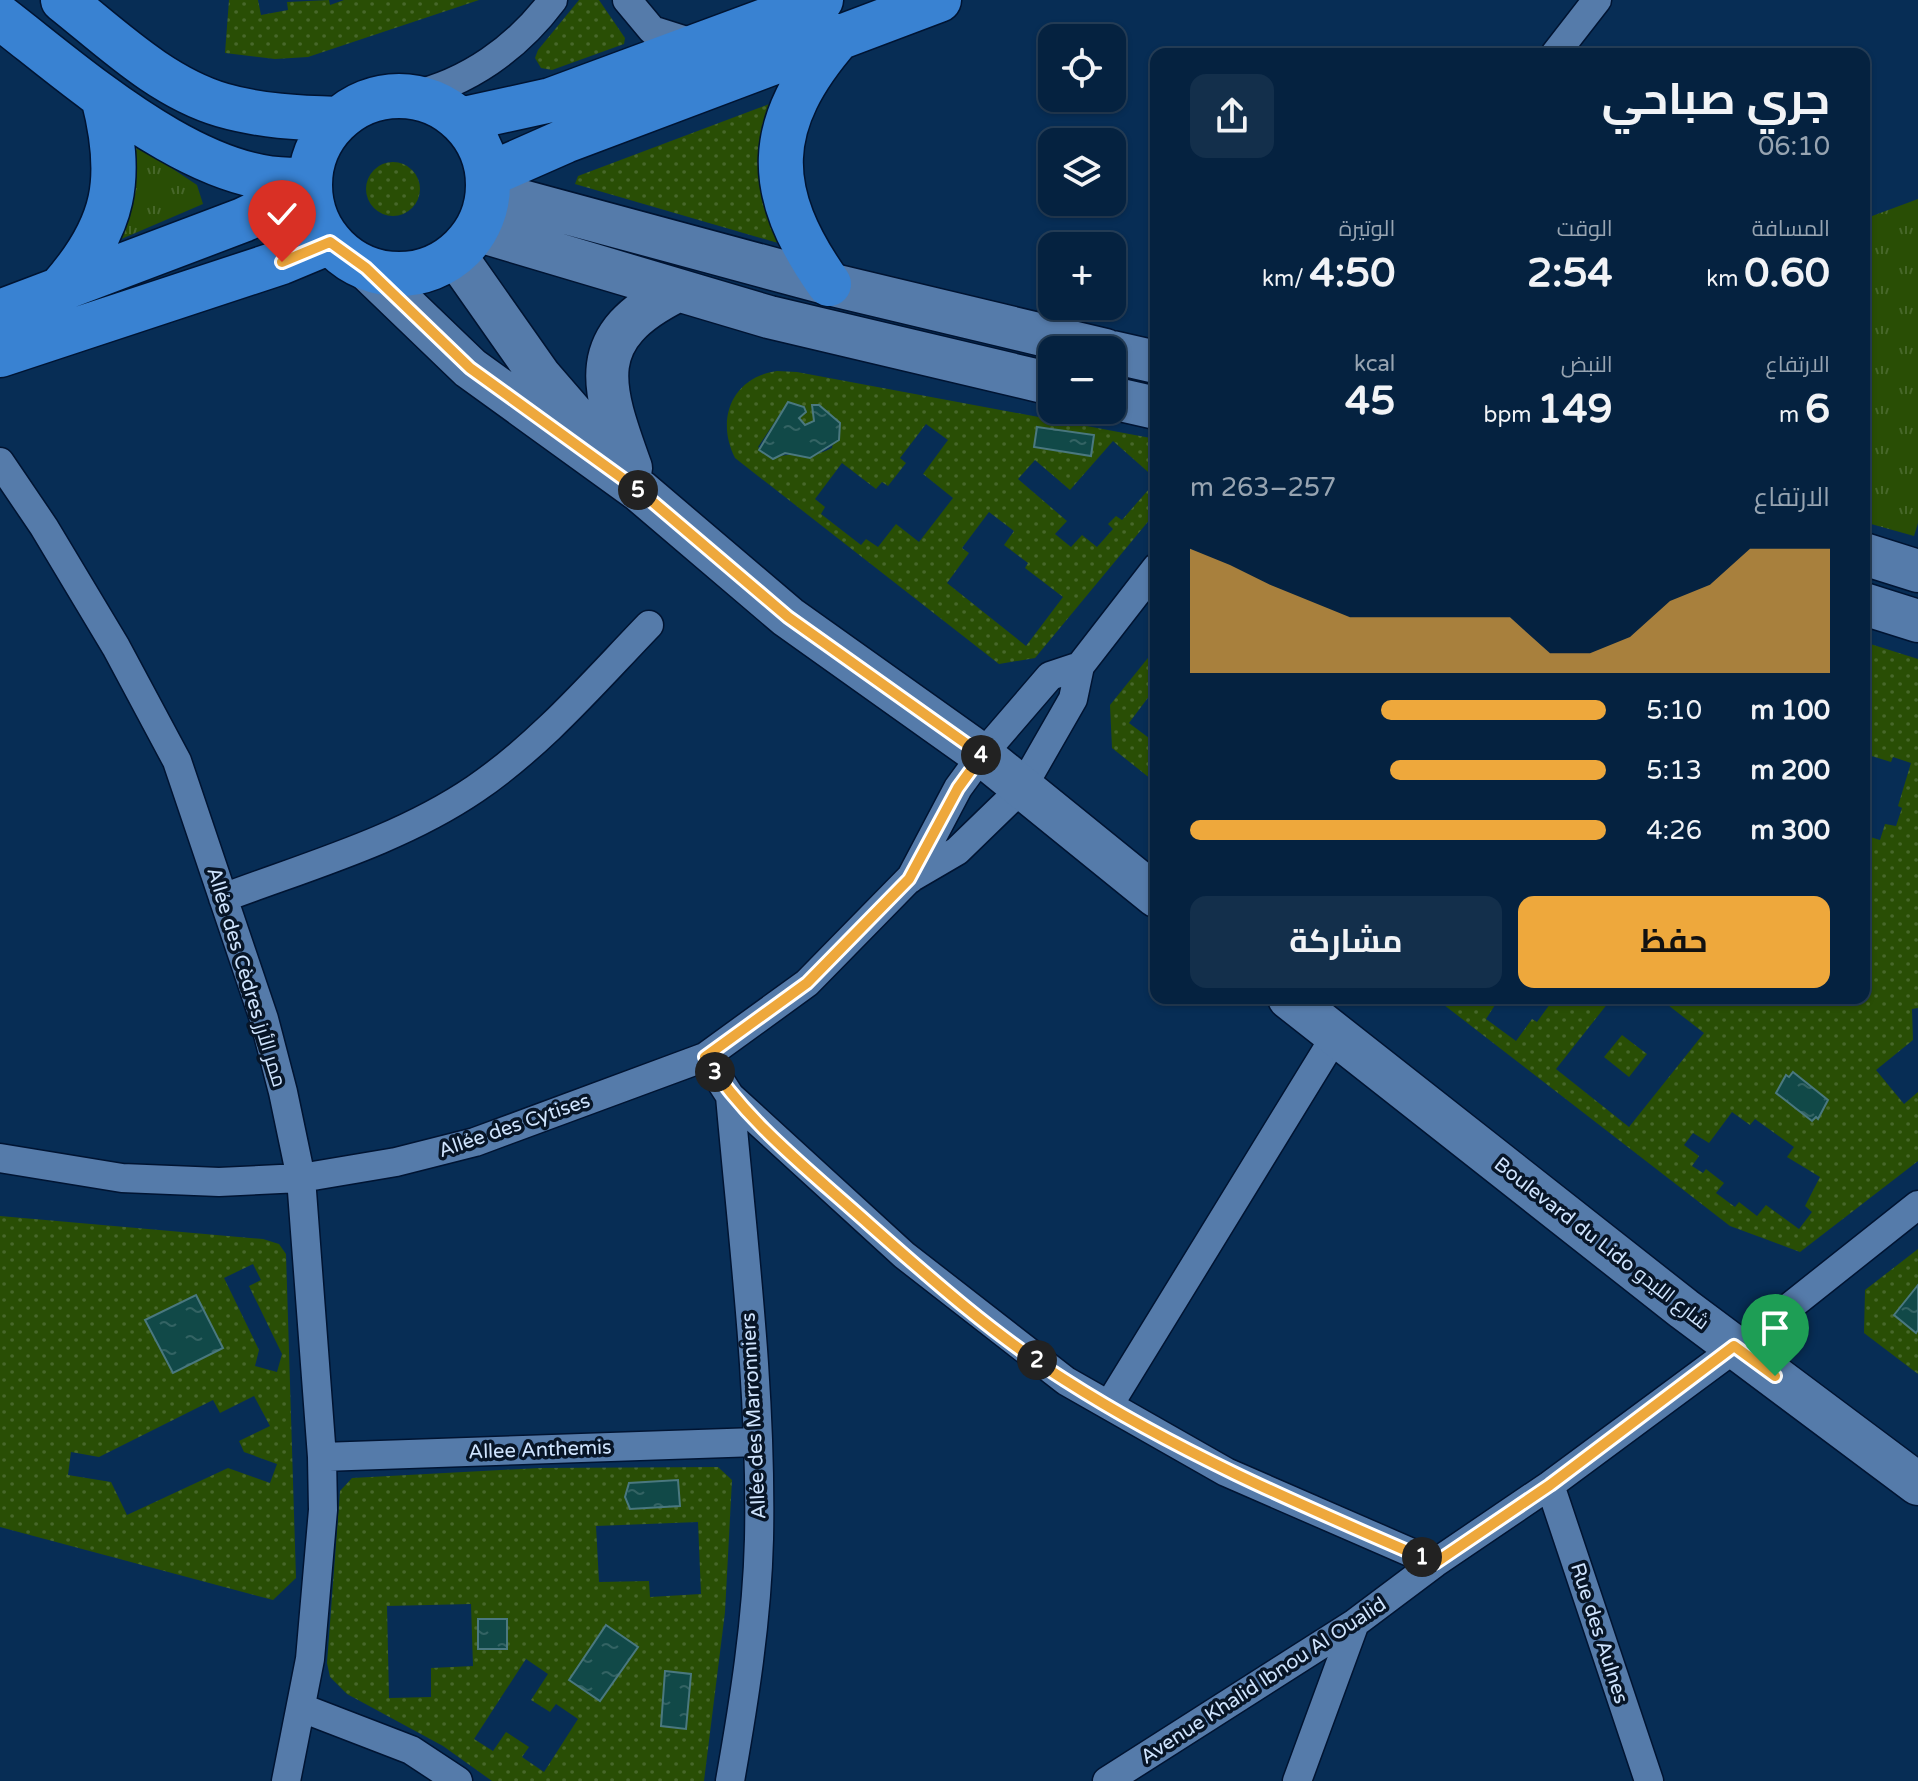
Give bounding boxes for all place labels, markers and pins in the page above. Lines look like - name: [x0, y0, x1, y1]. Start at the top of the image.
- pin: [248, 180, 316, 262]
- pin: 5: [618, 470, 658, 510]
- pin: 4: [961, 735, 1001, 775]
- pin: 3: [695, 1052, 735, 1092]
- pin: [1741, 1294, 1809, 1376]
- pin: 2: [1017, 1340, 1057, 1380]
- pin: 1: [1402, 1537, 1442, 1577]

